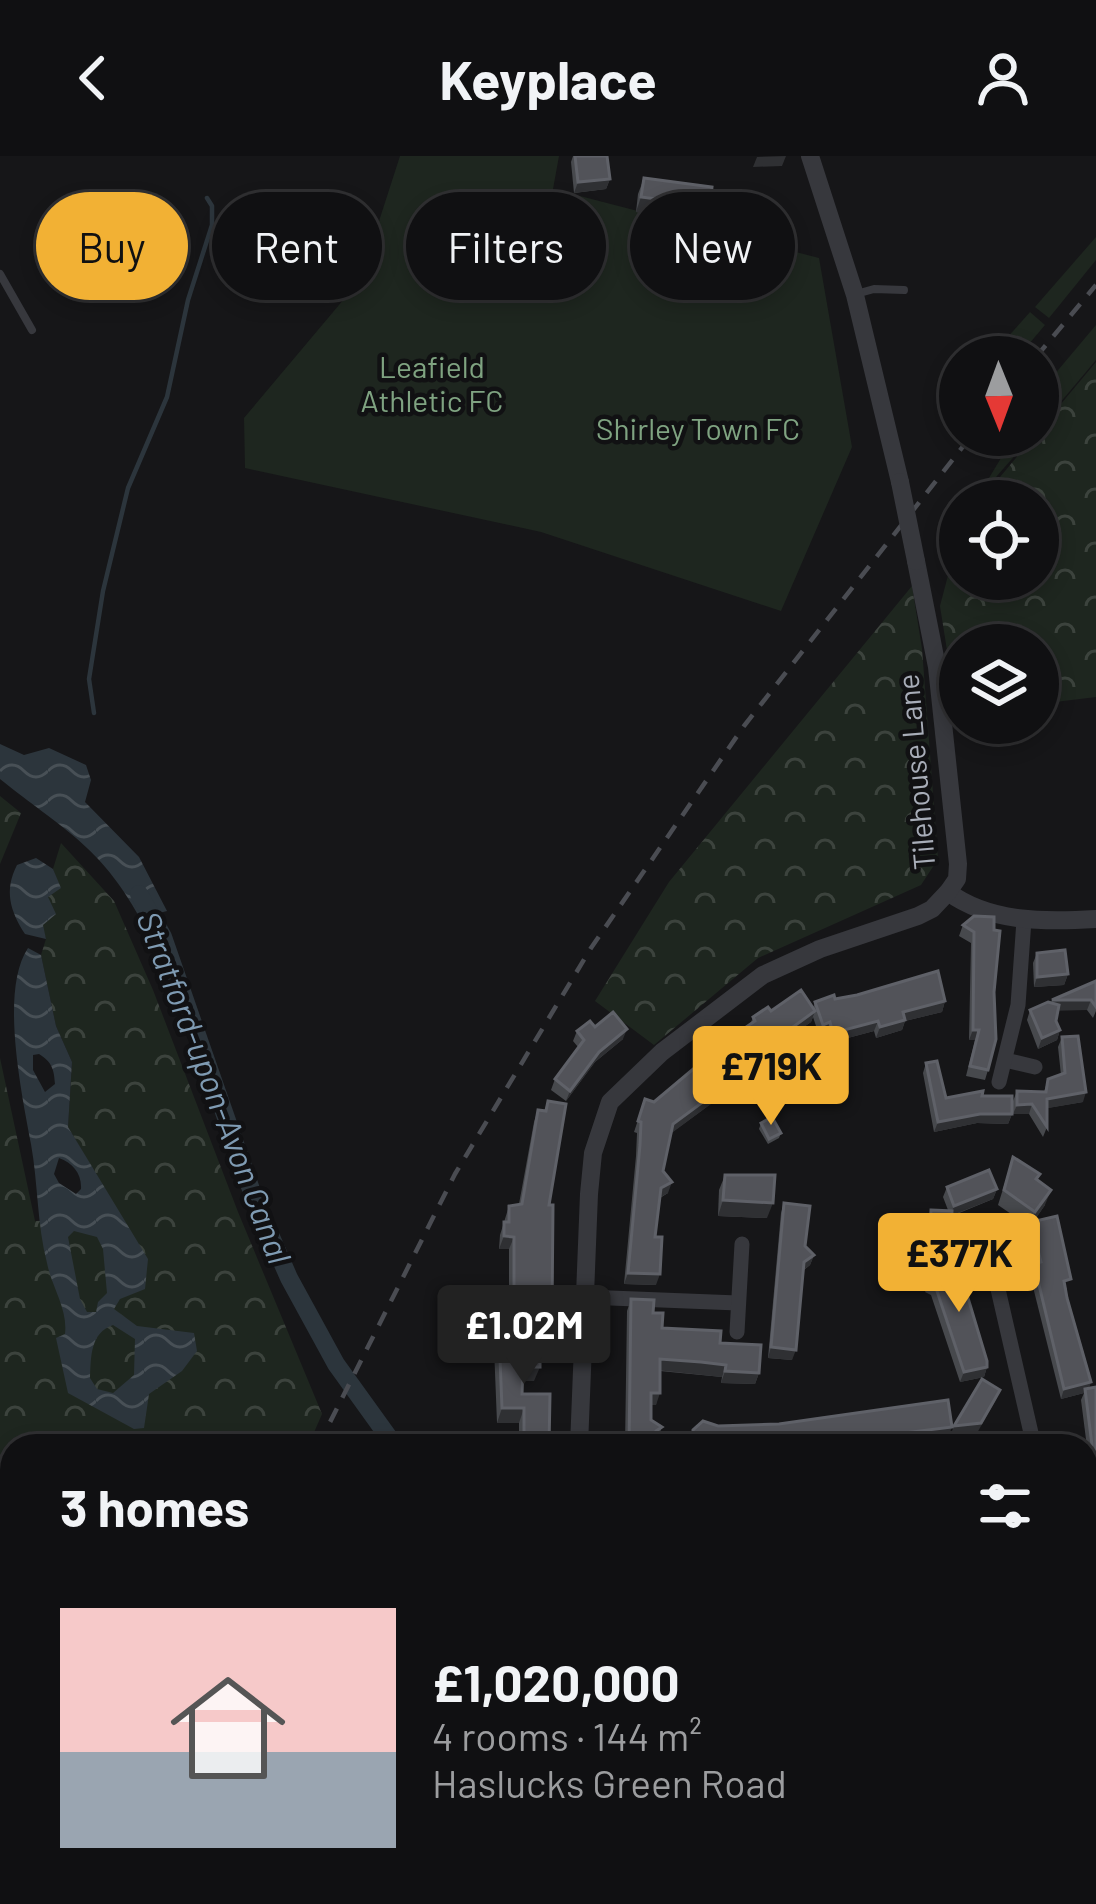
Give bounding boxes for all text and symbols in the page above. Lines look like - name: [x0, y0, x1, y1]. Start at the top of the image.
- icon: back: [60, 45, 126, 111]
- icon: person: [970, 45, 1036, 111]
- text: Keyplace: [439, 46, 657, 111]
- chip: Buy: [36, 192, 188, 300]
- chip: Rent: [212, 192, 382, 300]
- chip: Filters: [406, 192, 606, 300]
- chip: New: [630, 192, 795, 300]
- north arrow: [939, 336, 1059, 456]
- map controls: [939, 336, 1059, 744]
- park label: Leafield Athletic FC: [361, 348, 503, 418]
- park label: Shirley Town FC: [596, 410, 800, 446]
- button: locate: [939, 480, 1059, 600]
- button: layers: [939, 624, 1059, 744]
- street label: Tilehouse Lane: [889, 673, 941, 871]
- water label: Stratford-upon-Avon Canal: [129, 905, 301, 1269]
- pin: £719K: [687, 1026, 855, 1128]
- text: £719K: [720, 1041, 822, 1088]
- pin: £377K: [875, 1213, 1043, 1315]
- text: £377K: [905, 1228, 1013, 1275]
- pin: £1.02M: [426, 1285, 622, 1387]
- text: £1.02M: [464, 1300, 584, 1347]
- icon: filters: [972, 1473, 1038, 1539]
- text: 3 homes: [60, 1476, 249, 1537]
- text: £1,020,000: [432, 1651, 680, 1712]
- icon: home: [156, 1656, 300, 1800]
- text: 4 rooms · 144 m²: [432, 1712, 702, 1759]
- text: Haslucks Green Road: [432, 1759, 787, 1806]

